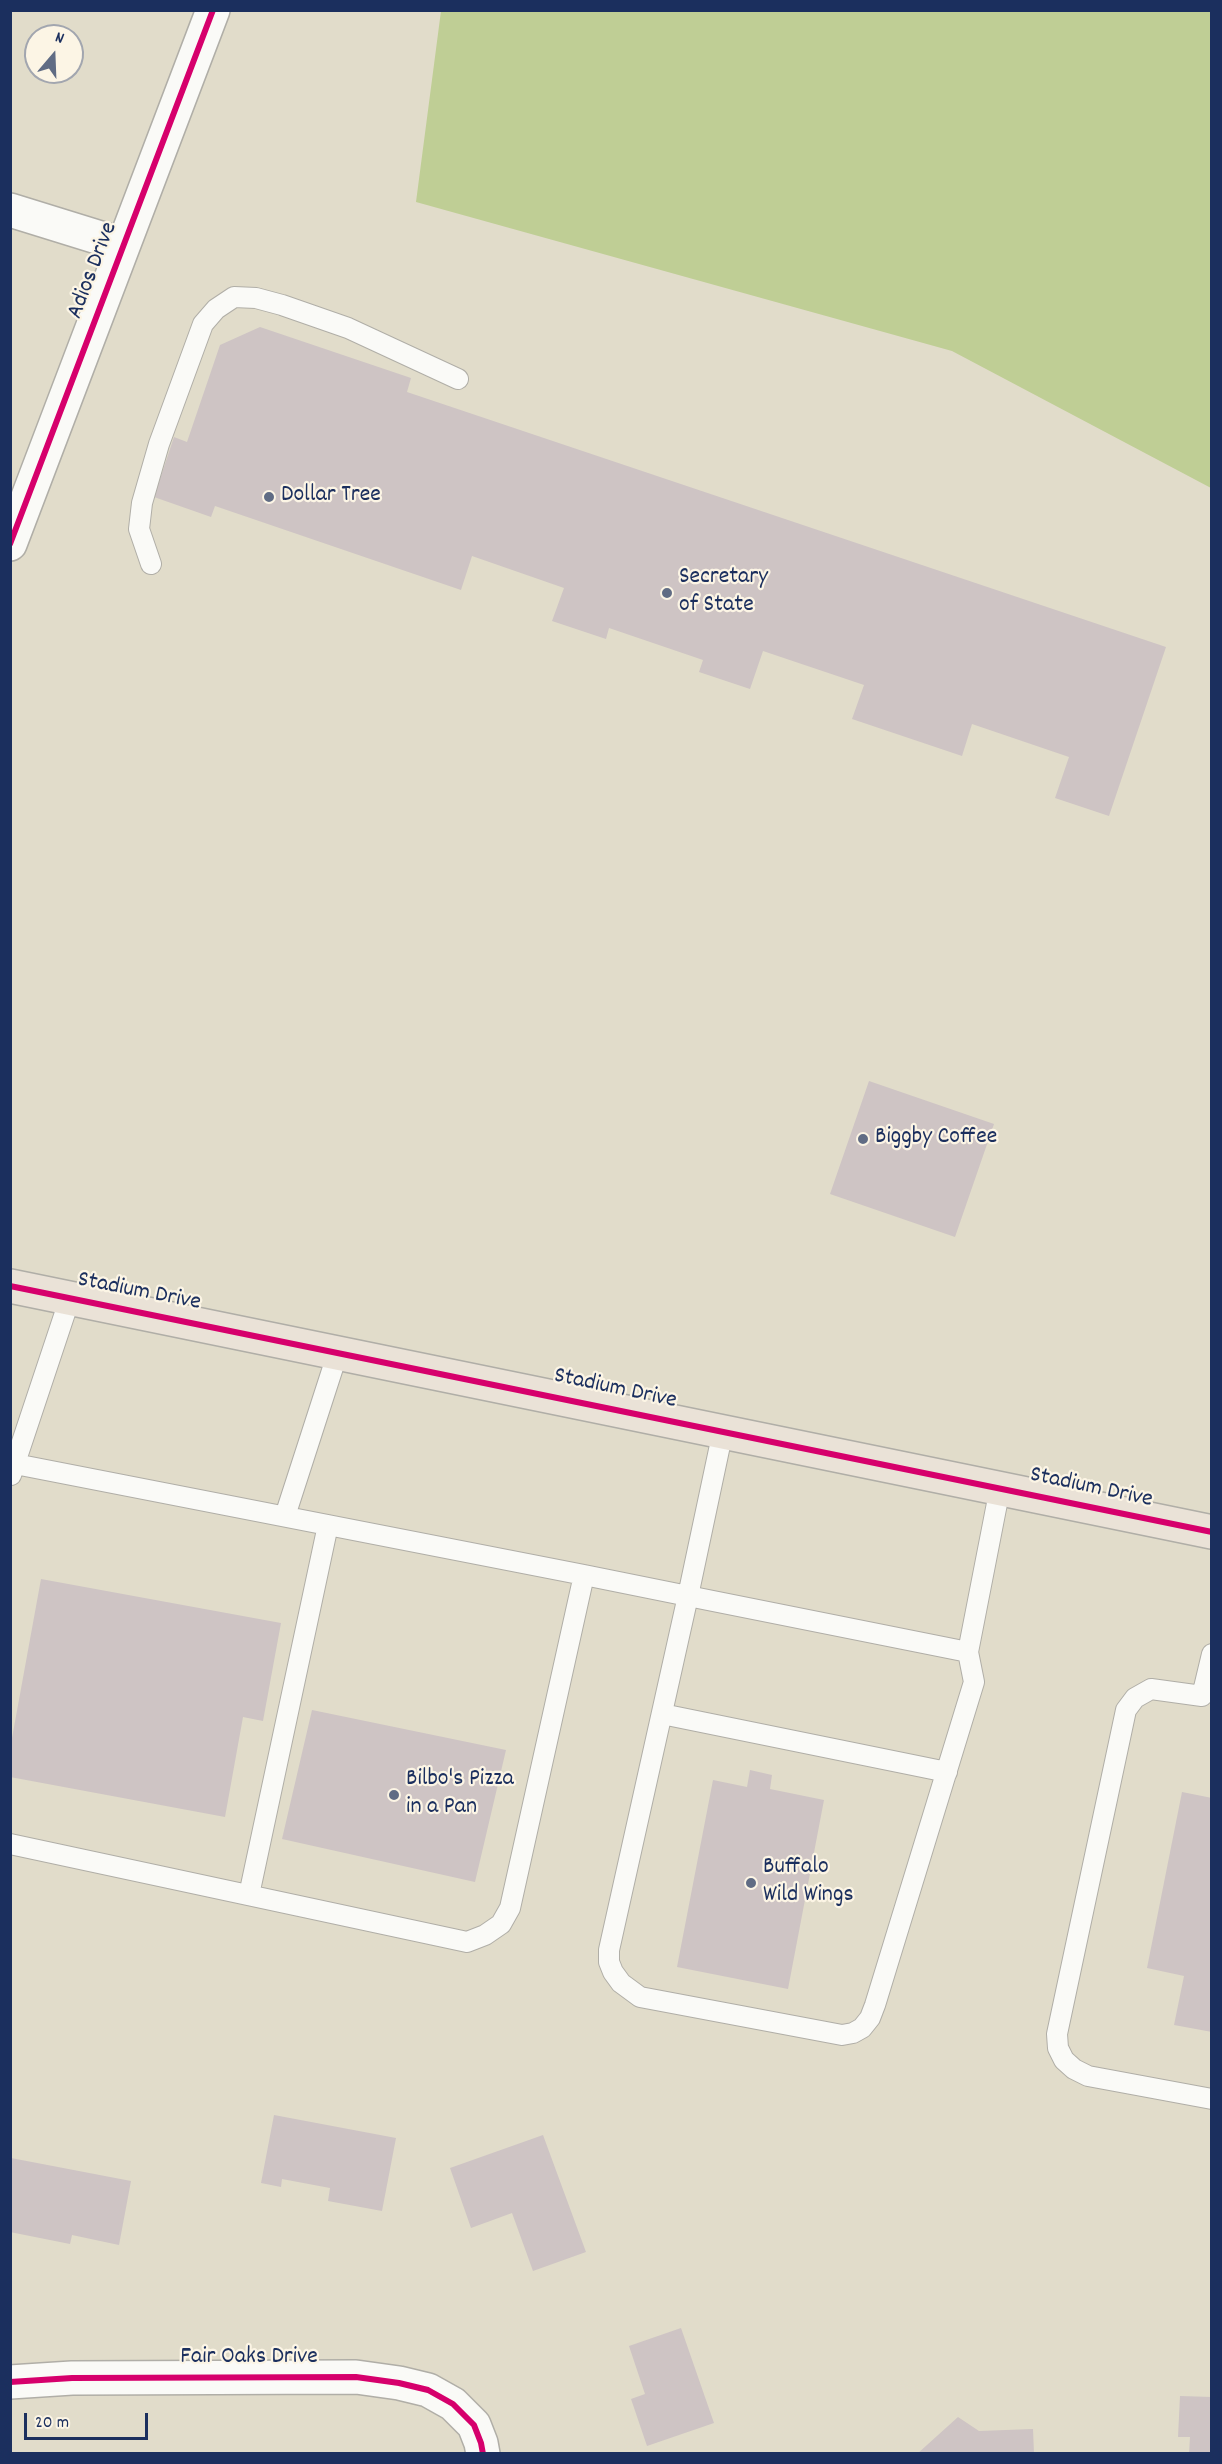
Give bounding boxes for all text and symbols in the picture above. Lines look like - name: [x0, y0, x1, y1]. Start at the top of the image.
- north arrow: [24, 24, 84, 84]
- text: N: [52, 26, 67, 51]
- street label: Adios Drive: [62, 219, 126, 323]
- place label: Dollar Tree: [281, 483, 381, 511]
- marker: Dollar Tree: [262, 490, 276, 504]
- place label: Secretary of State: [679, 565, 768, 621]
- marker: Secretary of State: [660, 586, 674, 600]
- place label: Biggby Coffee: [875, 1125, 997, 1153]
- marker: Biggby Coffee: [856, 1132, 870, 1146]
- street label: Stadium Drive: [75, 1267, 203, 1319]
- street label: Stadium Drive: [551, 1363, 679, 1417]
- street label: Stadium Drive: [1027, 1462, 1155, 1516]
- place label: Bilbo's Pizza in a Pan: [406, 1767, 514, 1823]
- marker: Bilbo's Pizza in a Pan: [387, 1788, 401, 1802]
- place label: Buffalo Wild Wings: [763, 1855, 854, 1911]
- marker: Buffalo Wild Wings: [744, 1876, 758, 1890]
- street label: Fair Oaks Drive: [180, 2345, 318, 2373]
- scale bar: [27, 2401, 152, 2439]
- text: 20 m: [35, 2411, 69, 2436]

